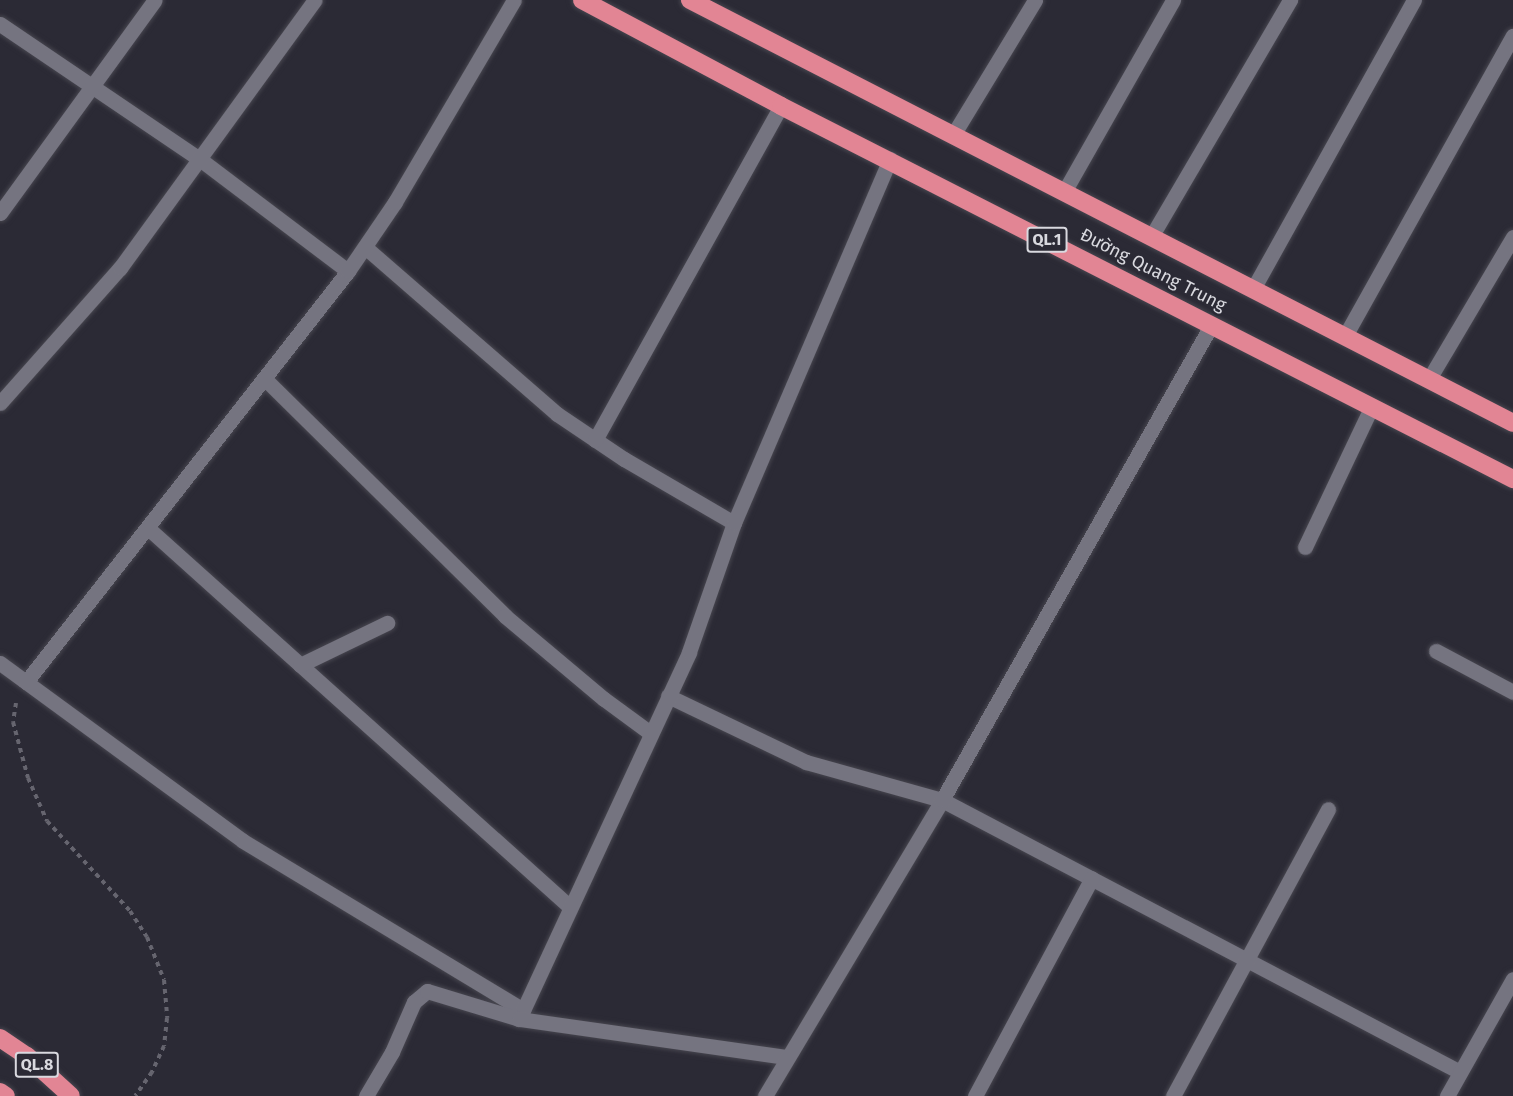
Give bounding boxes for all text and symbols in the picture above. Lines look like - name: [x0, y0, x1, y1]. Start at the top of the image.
- street label: Đường Quang Trung: [1076, 224, 1230, 316]
- road number: QL.1: [1026, 227, 1068, 253]
- road number: QL.8: [15, 1052, 60, 1078]

